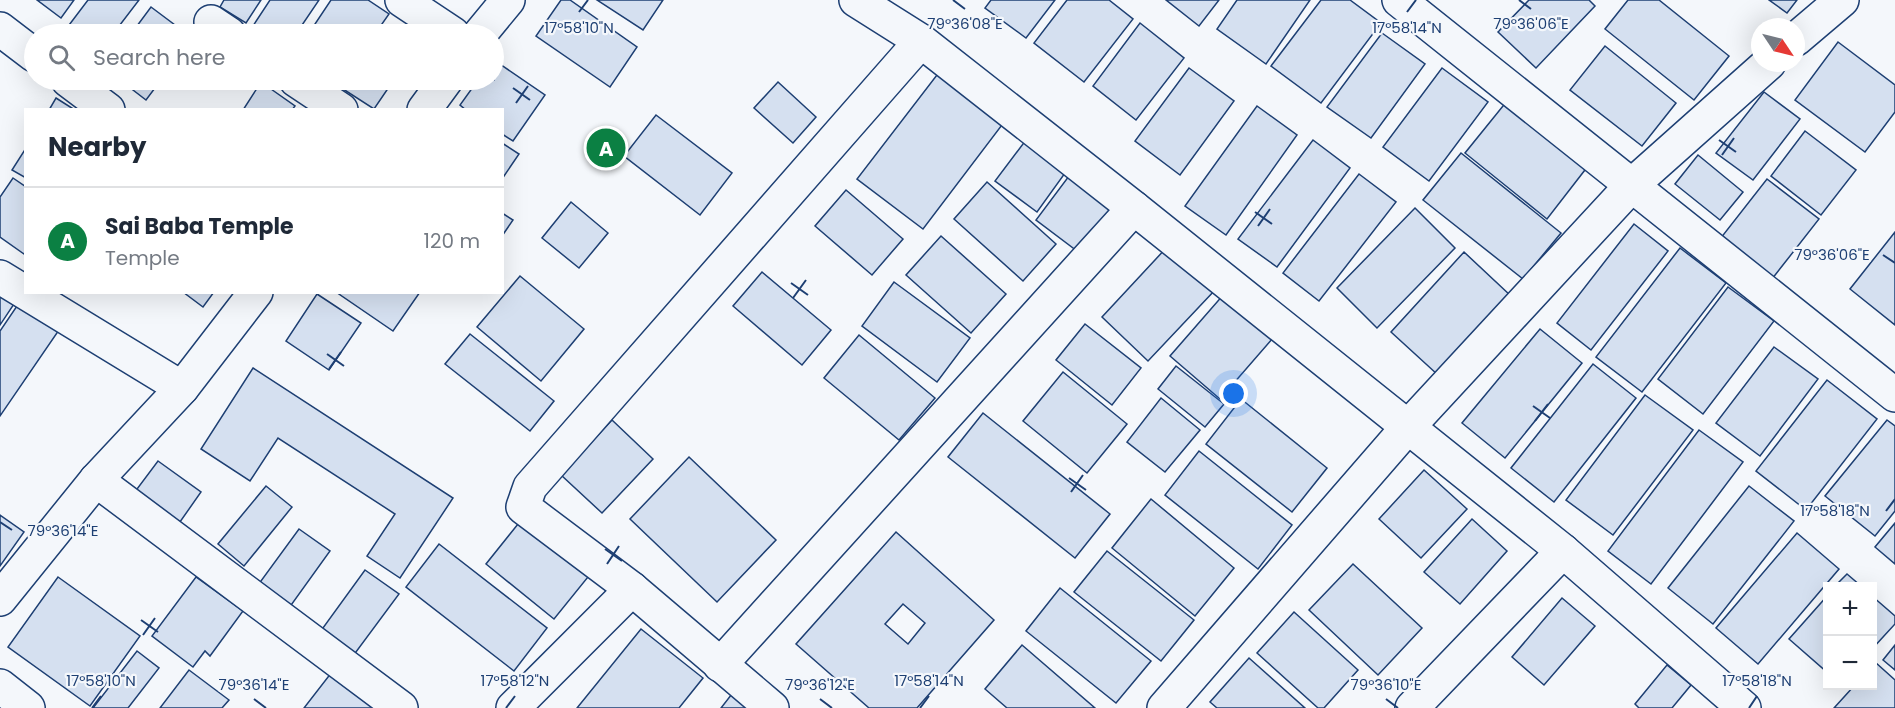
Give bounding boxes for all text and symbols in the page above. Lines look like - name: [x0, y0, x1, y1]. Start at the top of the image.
- text: 79°36'08"E: [927, 13, 1003, 34]
- text: 79°36'06"E: [1493, 13, 1569, 34]
- text: 17°58'10"N: [544, 17, 614, 38]
- text: 17°58'14"N: [1372, 17, 1442, 38]
- north arrow: [1751, 18, 1805, 72]
- search box: [24, 24, 504, 90]
- icon: search: [45, 41, 78, 74]
- text: Search here: [93, 42, 226, 73]
- pin: A: [586, 126, 626, 170]
- text: Nearby: [48, 129, 146, 165]
- text: Sai Baba Temple: [105, 211, 293, 242]
- text: A: [60, 227, 75, 255]
- text: 120 m: [424, 227, 480, 255]
- text: Temple: [105, 244, 180, 272]
- text: 79°36'06"E: [1794, 244, 1870, 265]
- your location: [1219, 379, 1248, 408]
- text: 17°58'18"N: [1800, 500, 1870, 521]
- text: 79°36'14"E: [28, 520, 98, 541]
- map controls: [1823, 582, 1877, 690]
- button: +: [1823, 582, 1877, 636]
- button: −: [1823, 636, 1877, 690]
- text: 17°58'10"N: [66, 670, 136, 691]
- text: 17°58'12"N: [481, 670, 549, 691]
- text: 17°58'14"N: [894, 670, 964, 691]
- text: 17°58'18"N: [1722, 670, 1792, 691]
- text: 79°36'14"E: [219, 674, 289, 695]
- text: 79°36'12"E: [785, 674, 855, 695]
- text: 79°36'10"E: [1351, 674, 1421, 695]

